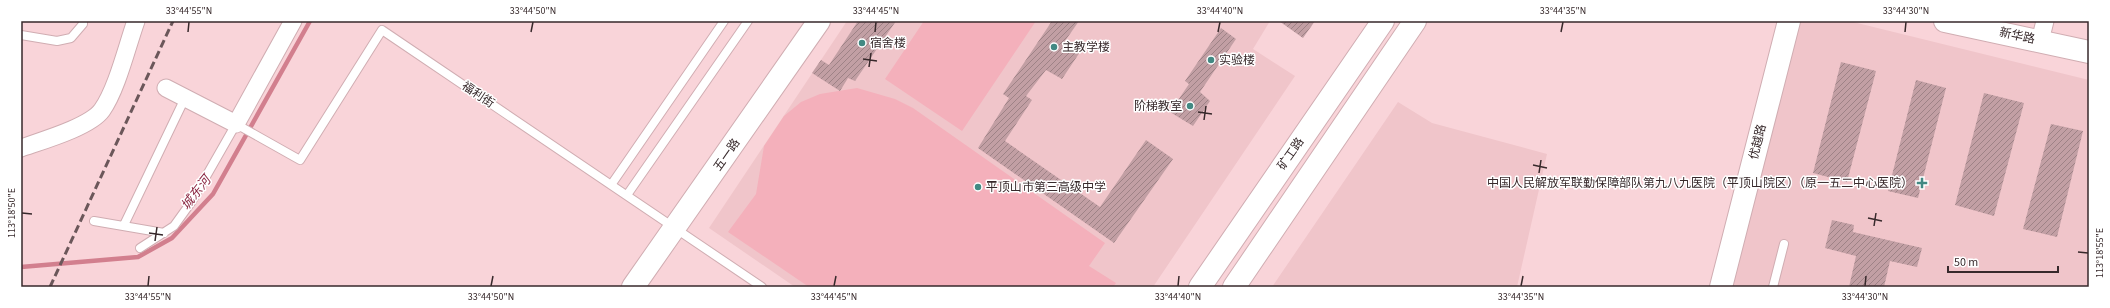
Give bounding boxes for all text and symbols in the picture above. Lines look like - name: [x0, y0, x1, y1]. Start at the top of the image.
- text: 33°44'55"N: [166, 4, 212, 18]
- text: 33°44'50"N: [510, 4, 556, 18]
- text: 33°44'45"N: [853, 4, 899, 18]
- text: 33°44'40"N: [1197, 4, 1243, 18]
- text: 33°44'35"N: [1540, 4, 1586, 18]
- text: 33°44'30"N: [1883, 4, 1929, 18]
- street label: 新华路: [1998, 24, 2036, 48]
- place label: 宿舍楼: [870, 35, 906, 52]
- marker: 宿舍楼: [857, 38, 867, 48]
- place label: 主教学楼: [1062, 39, 1110, 56]
- marker: 主教学楼: [1049, 42, 1059, 52]
- place label: 实验楼: [1219, 52, 1255, 69]
- marker: 实验楼: [1206, 55, 1216, 65]
- street label: 福利街: [458, 78, 498, 112]
- place label: 阶梯教室: [1134, 98, 1182, 115]
- marker: 阶梯教室: [1185, 101, 1195, 111]
- street label: 优越路: [1745, 122, 1771, 162]
- street label: 矿工路: [1274, 134, 1308, 174]
- street label: 五一路: [710, 135, 744, 175]
- water label: 城东河: [177, 170, 217, 214]
- place label: 中国人民解放军联勤保障部队第九八九医院（平顶山院区）（原一五二中心医院）: [1487, 175, 1913, 192]
- marker: 中国人民解放军联勤保障部队第九八九医院（平顶山院区）（原一五二中心医院）: [1916, 177, 1928, 189]
- place label: 平顶山市第三高级中学: [986, 179, 1106, 196]
- marker: 平顶山市第三高级中学: [973, 182, 983, 192]
- text: 113°18'50"E: [5, 188, 19, 238]
- text: 113°18'55"E: [2093, 228, 2107, 278]
- scale bar: [1948, 248, 2058, 274]
- text: 50 m: [1954, 254, 1978, 271]
- text: 33°44'55"N: [125, 290, 171, 304]
- text: 33°44'50"N: [468, 290, 514, 304]
- text: 33°44'45"N: [811, 290, 857, 304]
- text: 33°44'40"N: [1155, 290, 1201, 304]
- text: 33°44'35"N: [1498, 290, 1544, 304]
- text: 33°44'30"N: [1842, 290, 1888, 304]

